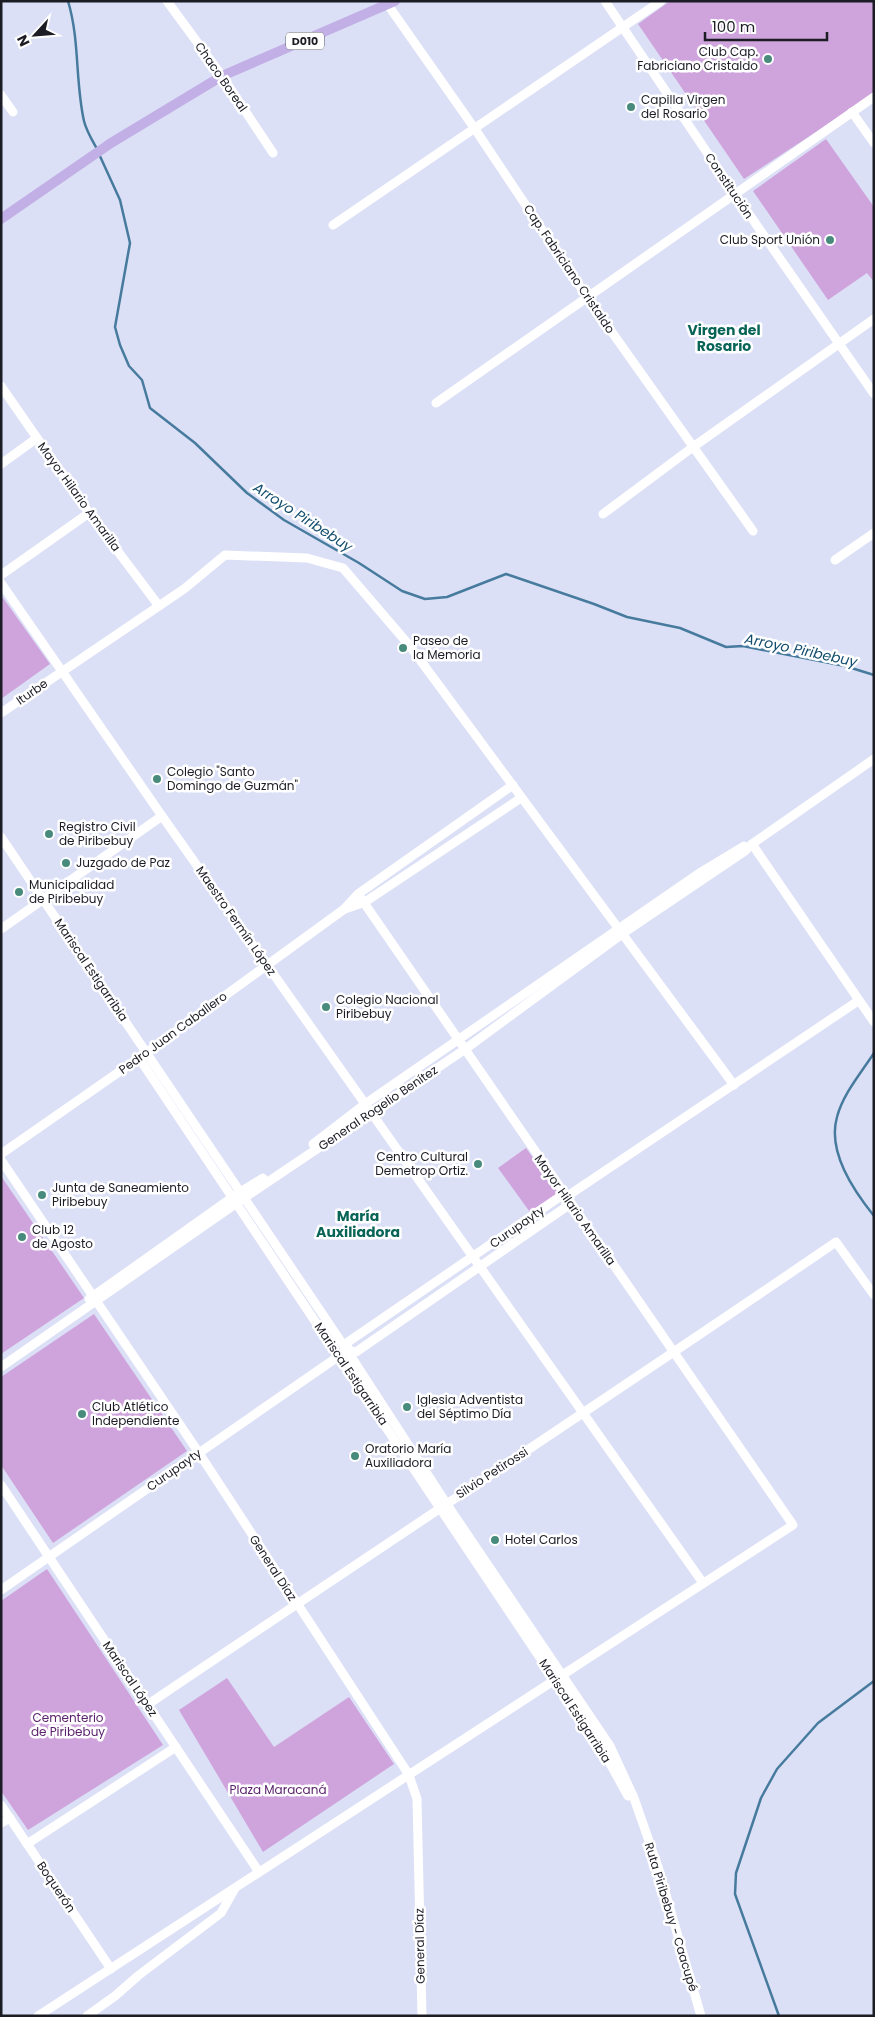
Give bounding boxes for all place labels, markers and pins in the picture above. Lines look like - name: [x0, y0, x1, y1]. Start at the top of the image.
- place label: Club Cap. Fabriciano Cristaldo: [637, 43, 758, 74]
- marker: Club Cap. Fabriciano Cristaldo: [762, 53, 774, 65]
- place label: Capilla Virgen del Rosario: [641, 91, 725, 122]
- marker: Capilla Virgen del Rosario: [625, 101, 637, 113]
- place label: Club Sport Unión: [720, 231, 820, 248]
- marker: Club Sport Unión: [824, 234, 836, 246]
- place label: Paseo de la Memoria: [413, 632, 481, 663]
- marker: Paseo de la Memoria: [397, 642, 409, 654]
- place label: Colegio "Santo Domingo de Guzmán": [167, 763, 299, 794]
- marker: Colegio "Santo Domingo de Guzmán": [151, 773, 163, 785]
- place label: Registro Civil de Piribebuy: [59, 818, 136, 849]
- marker: Registro Civil de Piribebuy: [43, 828, 55, 840]
- place label: Juzgado de Paz: [76, 854, 170, 871]
- marker: Juzgado de Paz: [60, 857, 72, 869]
- place label: Municipalidad de Piribebuy: [29, 876, 114, 907]
- marker: Municipalidad de Piribebuy: [13, 886, 25, 898]
- place label: Colegio Nacional Piribebuy: [336, 991, 439, 1022]
- marker: Colegio Nacional Piribebuy: [320, 1001, 332, 1013]
- place label: Centro Cultural Demetrop Ortiz.: [375, 1148, 468, 1179]
- marker: Centro Cultural Demetrop Ortiz.: [472, 1158, 484, 1170]
- place label: Junta de Saneamiento Piribebuy: [52, 1179, 189, 1210]
- marker: Junta de Saneamiento Piribebuy: [36, 1189, 48, 1201]
- place label: Club 12 de Agosto: [32, 1221, 93, 1252]
- marker: Club 12 de Agosto: [16, 1231, 28, 1243]
- place label: Iglesia Adventista del Séptimo Día: [417, 1391, 523, 1422]
- place label: Club Atlético Independiente: [92, 1398, 179, 1429]
- marker: Iglesia Adventista del Séptimo Día: [401, 1401, 413, 1413]
- marker: Club Atlético Independiente: [76, 1408, 88, 1420]
- place label: Oratorio María Auxiliadora: [365, 1440, 451, 1471]
- marker: Oratorio María Auxiliadora: [349, 1450, 361, 1462]
- place label: Hotel Carlos: [505, 1531, 578, 1548]
- marker: Hotel Carlos: [489, 1534, 501, 1546]

